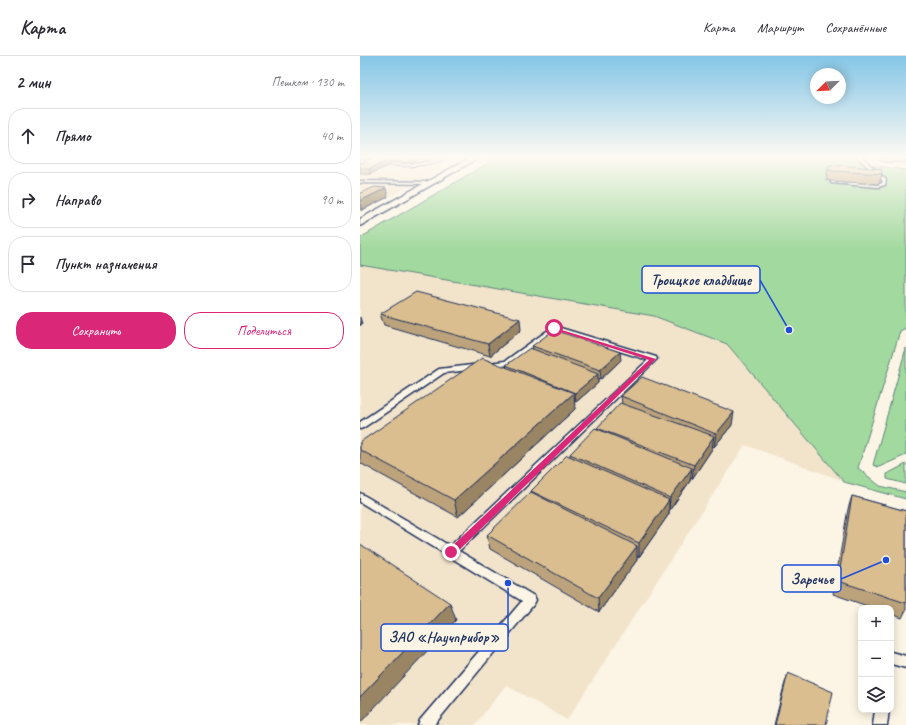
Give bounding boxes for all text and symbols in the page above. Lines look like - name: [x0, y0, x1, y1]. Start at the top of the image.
- text: Карта: [20, 16, 65, 40]
- text: Карта: [703, 19, 735, 36]
- text: Маршрут: [757, 19, 803, 36]
- text: Сохранённые: [825, 19, 886, 36]
- north arrow: [810, 68, 846, 104]
- text: 2 мин: [16, 72, 51, 93]
- text: Пешком · 130 m: [271, 74, 344, 90]
- icon: ahead: [17, 125, 39, 147]
- text: Прямо: [55, 127, 91, 146]
- text: 40 m: [321, 128, 343, 144]
- icon: right: [17, 189, 39, 211]
- text: Направо: [55, 191, 101, 210]
- text: 90 m: [321, 192, 343, 208]
- icon: arrive: [17, 253, 39, 275]
- text: Пункт назначения: [55, 255, 157, 274]
- callout: Троицкое кладбище: [642, 266, 760, 293]
- text: Троицкое кладбище: [651, 271, 753, 290]
- button: Сохранить: [16, 312, 176, 349]
- button: Поделиться: [184, 312, 344, 349]
- route start: [545, 319, 563, 337]
- route end: [442, 543, 460, 561]
- callout: Заречье: [782, 565, 841, 592]
- text: Заречье: [790, 570, 835, 589]
- map controls: [858, 605, 894, 713]
- button: +: [858, 605, 894, 641]
- callout: ЗАО «Научприбор»: [381, 624, 508, 651]
- text: ЗАО «Научприбор»: [389, 628, 500, 647]
- button: −: [858, 641, 894, 677]
- button: layers: [858, 677, 894, 713]

